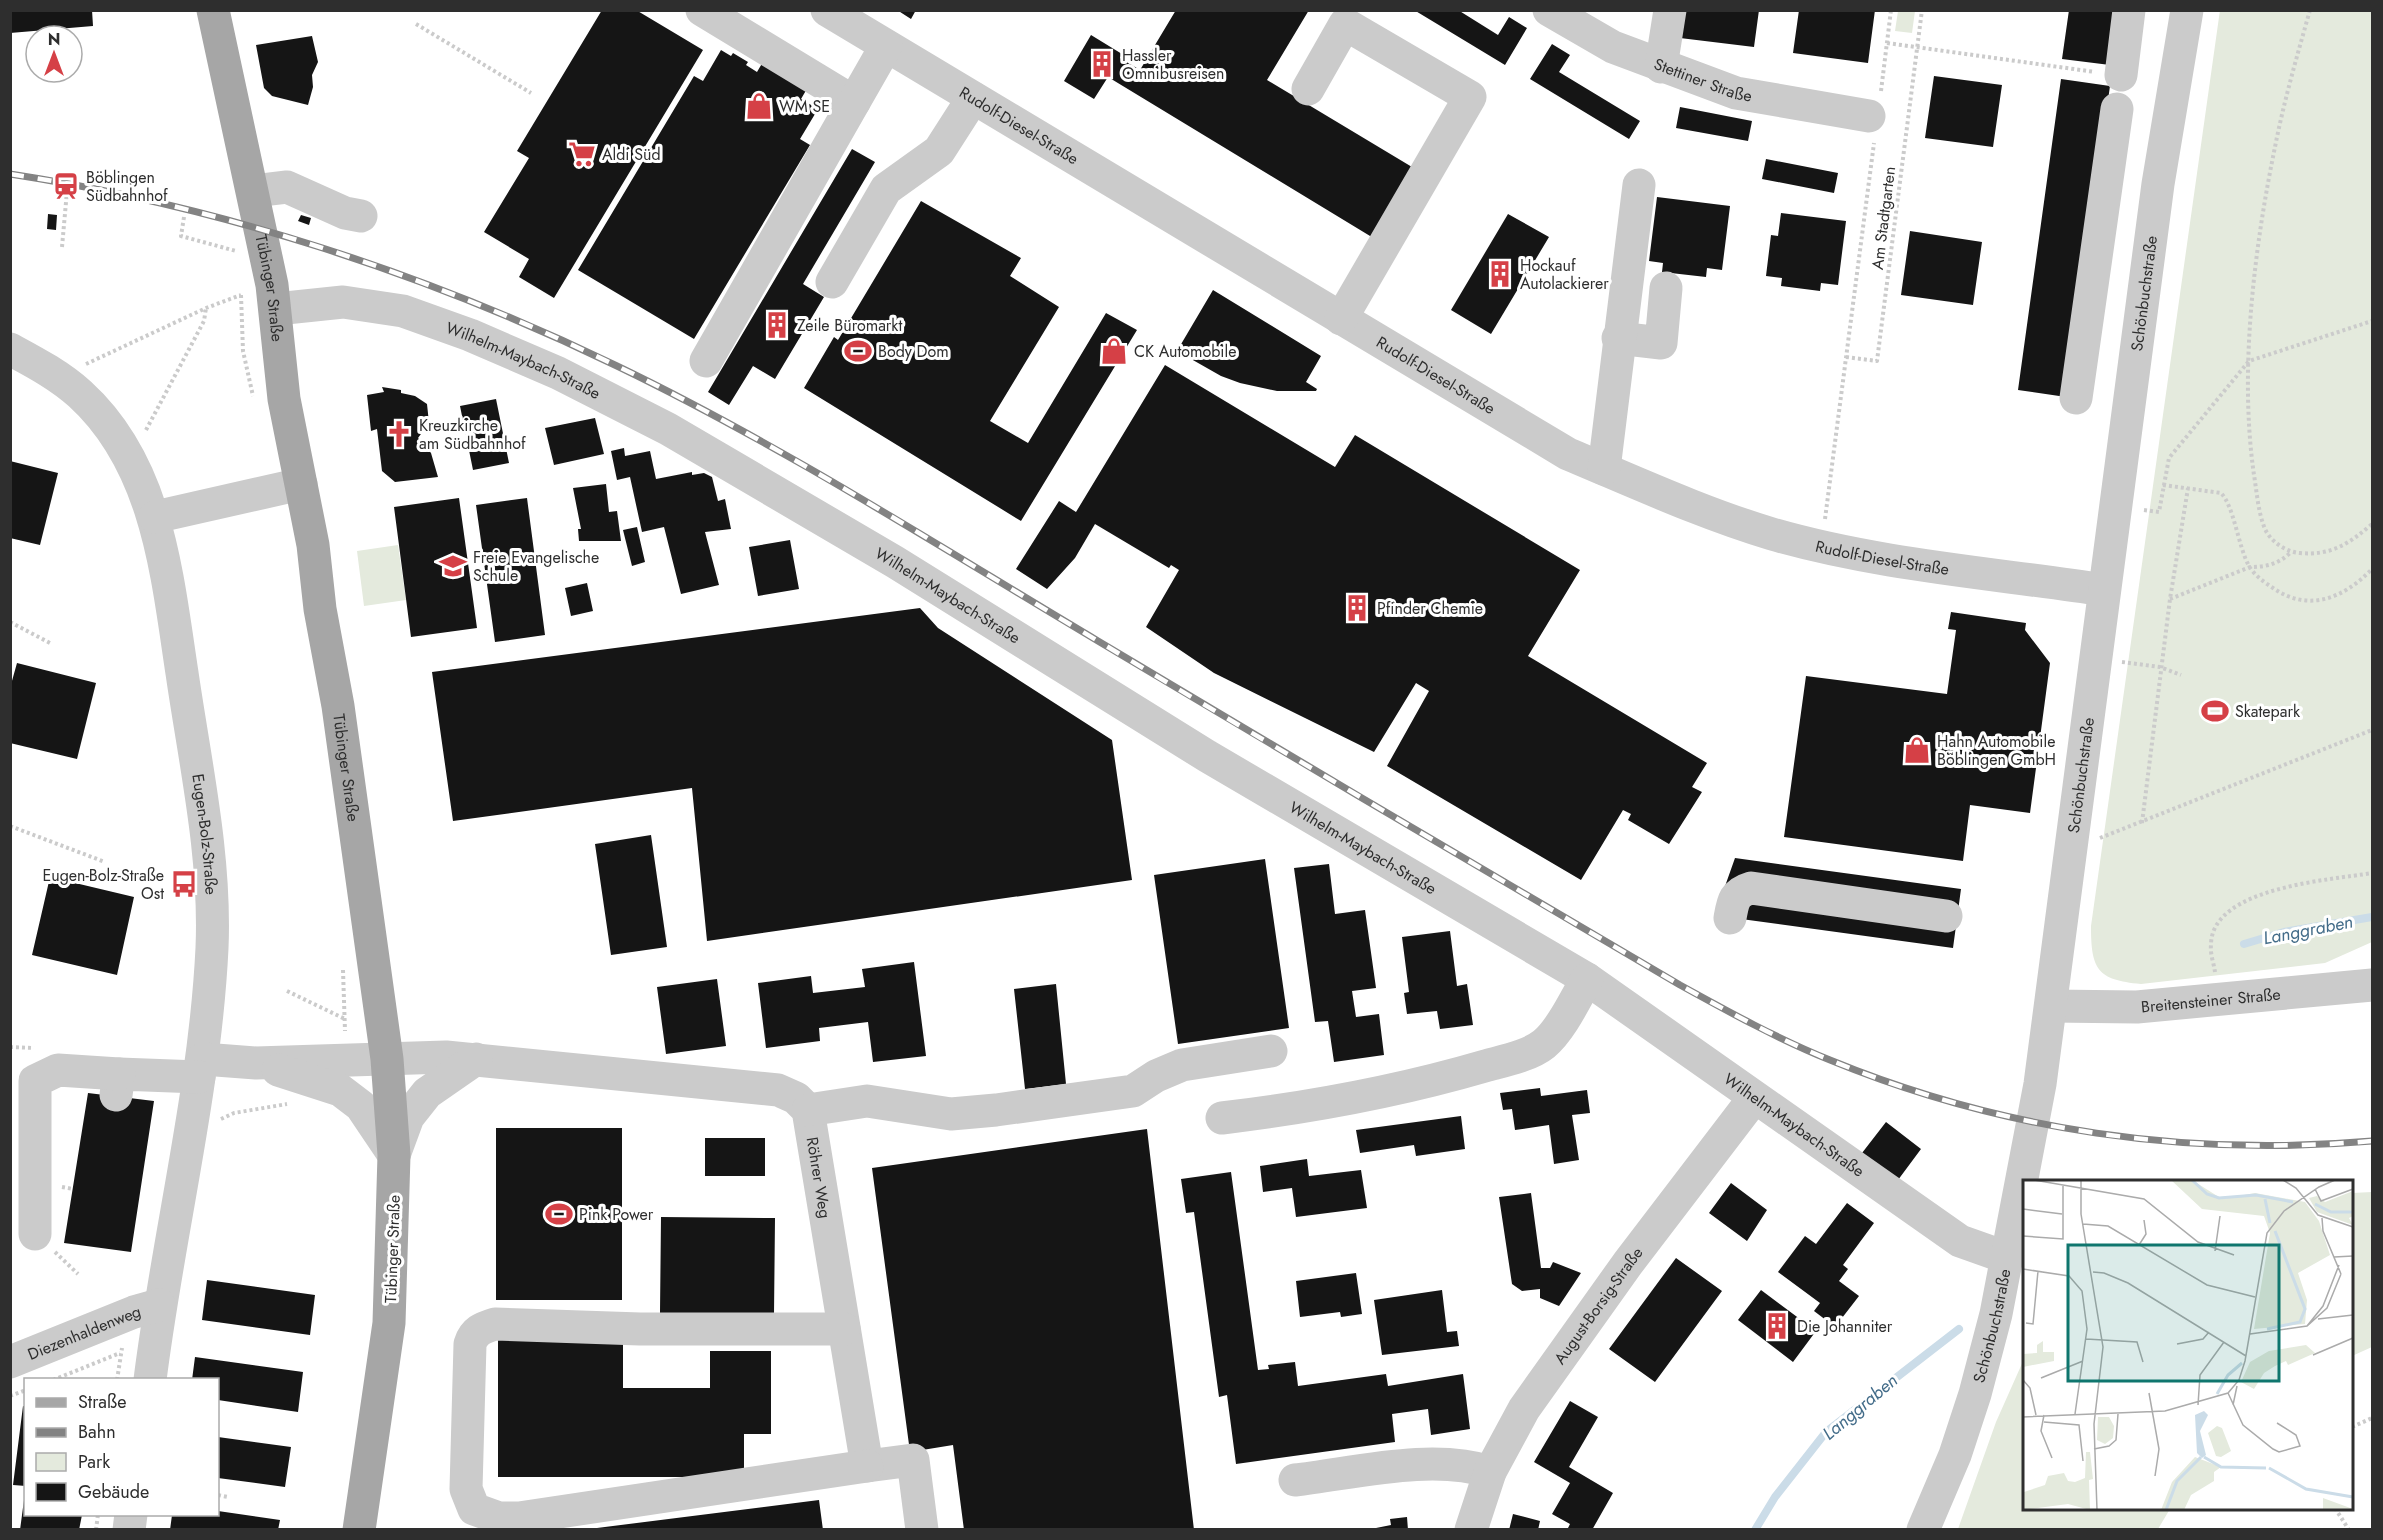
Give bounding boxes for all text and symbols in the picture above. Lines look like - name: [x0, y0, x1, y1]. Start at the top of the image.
- north arrow: [24, 24, 84, 84]
- text: N: [48, 28, 60, 51]
- place label: Hassler Omnibusreisen: [1122, 44, 1224, 85]
- building icon: Hassler Omnibusreisen: [1087, 49, 1117, 79]
- street label: Stettiner Straße: [1651, 52, 1754, 108]
- street label: Rudolf-Diesel-Straße: [955, 81, 1083, 170]
- shop icon: WM SE: [744, 91, 774, 121]
- place label: WM SE: [779, 95, 830, 118]
- supermarket icon: Aldi Süd: [567, 139, 597, 169]
- place label: Aldi Süd: [602, 143, 661, 166]
- street label: Am Stadtgarten: [1866, 165, 1901, 271]
- place label: Böblingen Südbahnhof: [86, 166, 168, 207]
- station icon: Böblingen Südbahnhof: [51, 171, 81, 201]
- street label: Tübinger Straße: [249, 232, 289, 343]
- street label: Schönbuchstraße: [2125, 234, 2163, 353]
- place label: Hockauf Autolackierer: [1520, 254, 1609, 295]
- building icon: Hockauf Autolackierer: [1485, 259, 1515, 289]
- building icon: Zeile Büromarkt: [762, 310, 792, 340]
- place label: Zeile Büromarkt: [797, 314, 902, 337]
- street label: Wilhelm-Maybach-Straße: [443, 316, 604, 405]
- street label: Rudolf-Diesel-Straße: [1372, 331, 1500, 420]
- sports icon: Body Dom: [843, 336, 873, 366]
- shop icon: CK Automobile: [1099, 336, 1129, 366]
- place label: Body Dom: [878, 340, 949, 363]
- place label: CK Automobile: [1134, 340, 1236, 363]
- place label: Kreuzkirche am Südbahnhof: [419, 414, 526, 455]
- church icon: Kreuzkirche am Südbahnhof: [384, 419, 414, 449]
- street label: Rudolf-Diesel-Straße: [1813, 535, 1950, 581]
- street label: Wilhelm-Maybach-Straße: [871, 542, 1025, 649]
- place label: Freie Evangelische Schule: [473, 546, 599, 587]
- school or university icon: Freie Evangelische Schule: [438, 551, 468, 581]
- building icon: Pfinder Chemie: [1342, 593, 1372, 623]
- place label: Pfinder Chemie: [1377, 597, 1483, 620]
- sports icon: Skatepark: [2200, 696, 2230, 726]
- place label: Skatepark: [2235, 700, 2301, 723]
- street label: Tübinger Straße: [327, 712, 365, 823]
- street label: Schönbuchstraße: [2062, 716, 2100, 835]
- place label: Hahn Automobile Böblingen GmbH: [1937, 730, 2056, 771]
- shop icon: Hahn Automobile Böblingen GmbH: [1902, 735, 1932, 765]
- street label: Eugen-Bolz-Straße: [186, 772, 223, 895]
- street label: Wilhelm-Maybach-Straße: [1285, 796, 1441, 900]
- place label: Eugen-Bolz-Straße Ost: [43, 864, 164, 905]
- bus stop icon: Eugen-Bolz-Straße Ost: [169, 869, 199, 899]
- water label: Langgraben: [2261, 909, 2355, 951]
- street label: Breitensteiner Straße: [2140, 983, 2281, 1019]
- street label: Wilhelm-Maybach-Straße: [1719, 1068, 1869, 1182]
- street label: Röhrer Weg: [801, 1135, 837, 1220]
- inset map: [2023, 1180, 2353, 1510]
- street label: Tübinger Straße: [379, 1195, 406, 1304]
- sports icon: Pink Power: [544, 1199, 574, 1229]
- place label: Pink Power: [579, 1203, 654, 1226]
- street label: August-Borsig-Straße: [1549, 1242, 1648, 1369]
- street label: Schönbuchstraße: [1967, 1267, 2016, 1385]
- street label: Diezenhaldenweg: [24, 1300, 143, 1366]
- building icon: Die Johanniter: [1762, 1311, 1792, 1341]
- place label: Die Johanniter: [1797, 1315, 1893, 1338]
- water label: Langgraben: [1817, 1368, 1903, 1446]
- legend: [24, 1378, 219, 1516]
- text: Straße: [78, 1389, 126, 1415]
- text: Bahn: [78, 1419, 116, 1445]
- text: Park: [78, 1449, 110, 1475]
- text: Gebäude: [78, 1479, 149, 1505]

